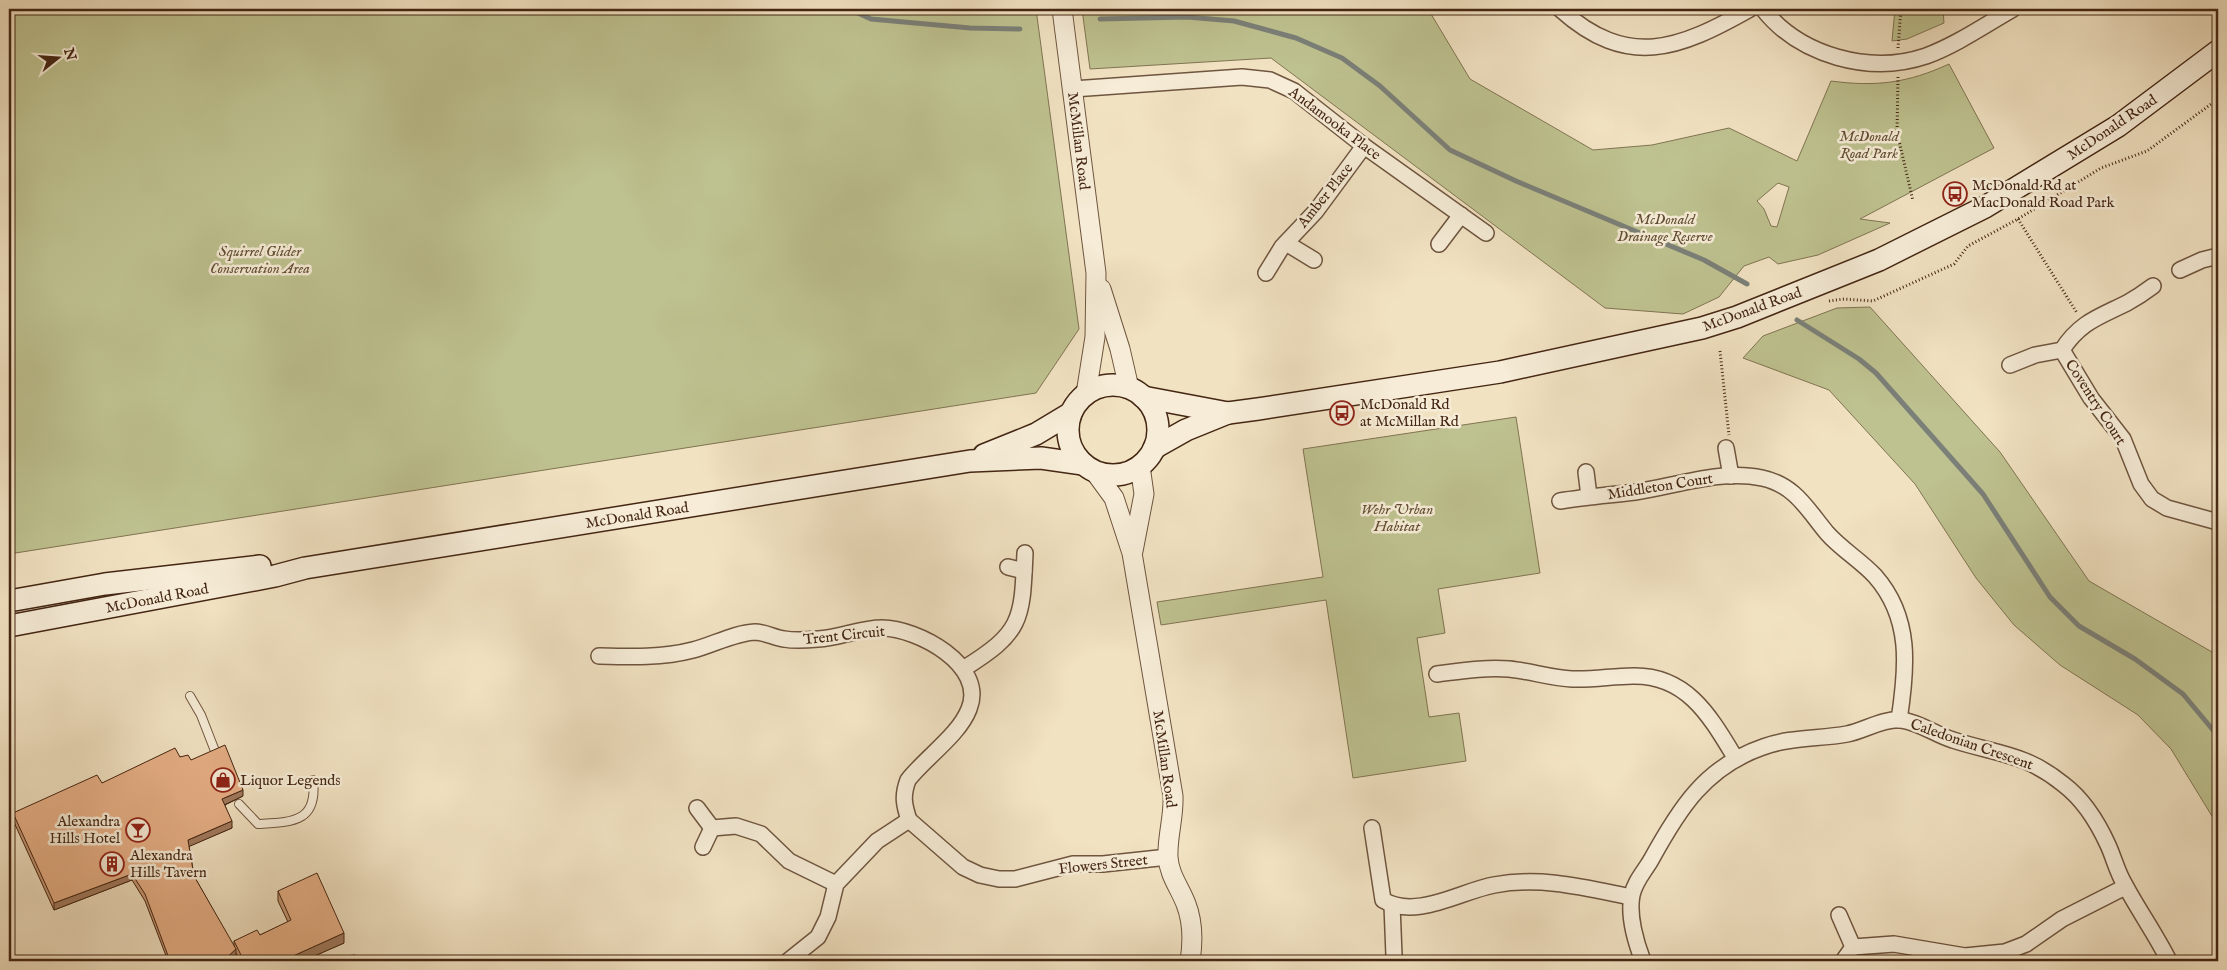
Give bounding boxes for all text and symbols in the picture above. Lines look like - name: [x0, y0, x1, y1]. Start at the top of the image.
- north arrow: [32, 32, 82, 82]
- text: N: [59, 45, 80, 63]
- street label: Andamooka Place: [1284, 82, 1385, 164]
- street label: McDonald Road: [2064, 90, 2162, 164]
- street label: McMillan Road: [1063, 91, 1094, 192]
- park label: McDonald Road Park: [1839, 127, 1900, 163]
- street label: Amber Place: [1293, 159, 1357, 232]
- place label: McDonald Rd at MacDonald Road Park: [1972, 176, 2115, 212]
- bus stop icon: McDonald Rd at MacDonald Road Park: [1942, 181, 1968, 207]
- park label: McDonald Drainage Reserve: [1617, 210, 1713, 247]
- park label: Squirrel Glider Conservation Area: [210, 242, 310, 278]
- street label: McDonald Road: [1700, 282, 1805, 336]
- street label: Coventry Court: [2061, 356, 2130, 449]
- place label: McDonald Rd at McMillan Rd: [1360, 395, 1460, 431]
- bus stop icon: McDonald Rd at McMillan Rd: [1329, 400, 1355, 426]
- street label: Middleton Court: [1606, 469, 1714, 504]
- street label: McDonald Road: [584, 498, 691, 533]
- park label: Wehr Urban Habitat: [1361, 500, 1433, 536]
- street label: McDonald Road: [104, 579, 211, 618]
- street label: Trent Circuit: [802, 622, 886, 649]
- street label: McMillan Road: [1148, 709, 1181, 810]
- street label: Caledonian Crescent: [1908, 715, 2036, 774]
- shop icon: Liquor Legends: [210, 767, 236, 793]
- place label: Liquor Legends: [240, 771, 341, 790]
- place label: Alexandra Hills Hotel: [49, 812, 121, 848]
- bar icon: Alexandra Hills Hotel: [125, 817, 151, 843]
- place label: Alexandra Hills Tavern: [129, 846, 207, 882]
- street label: Flowers Street: [1058, 850, 1149, 879]
- building icon: Alexandra Hills Tavern: [99, 851, 125, 877]

